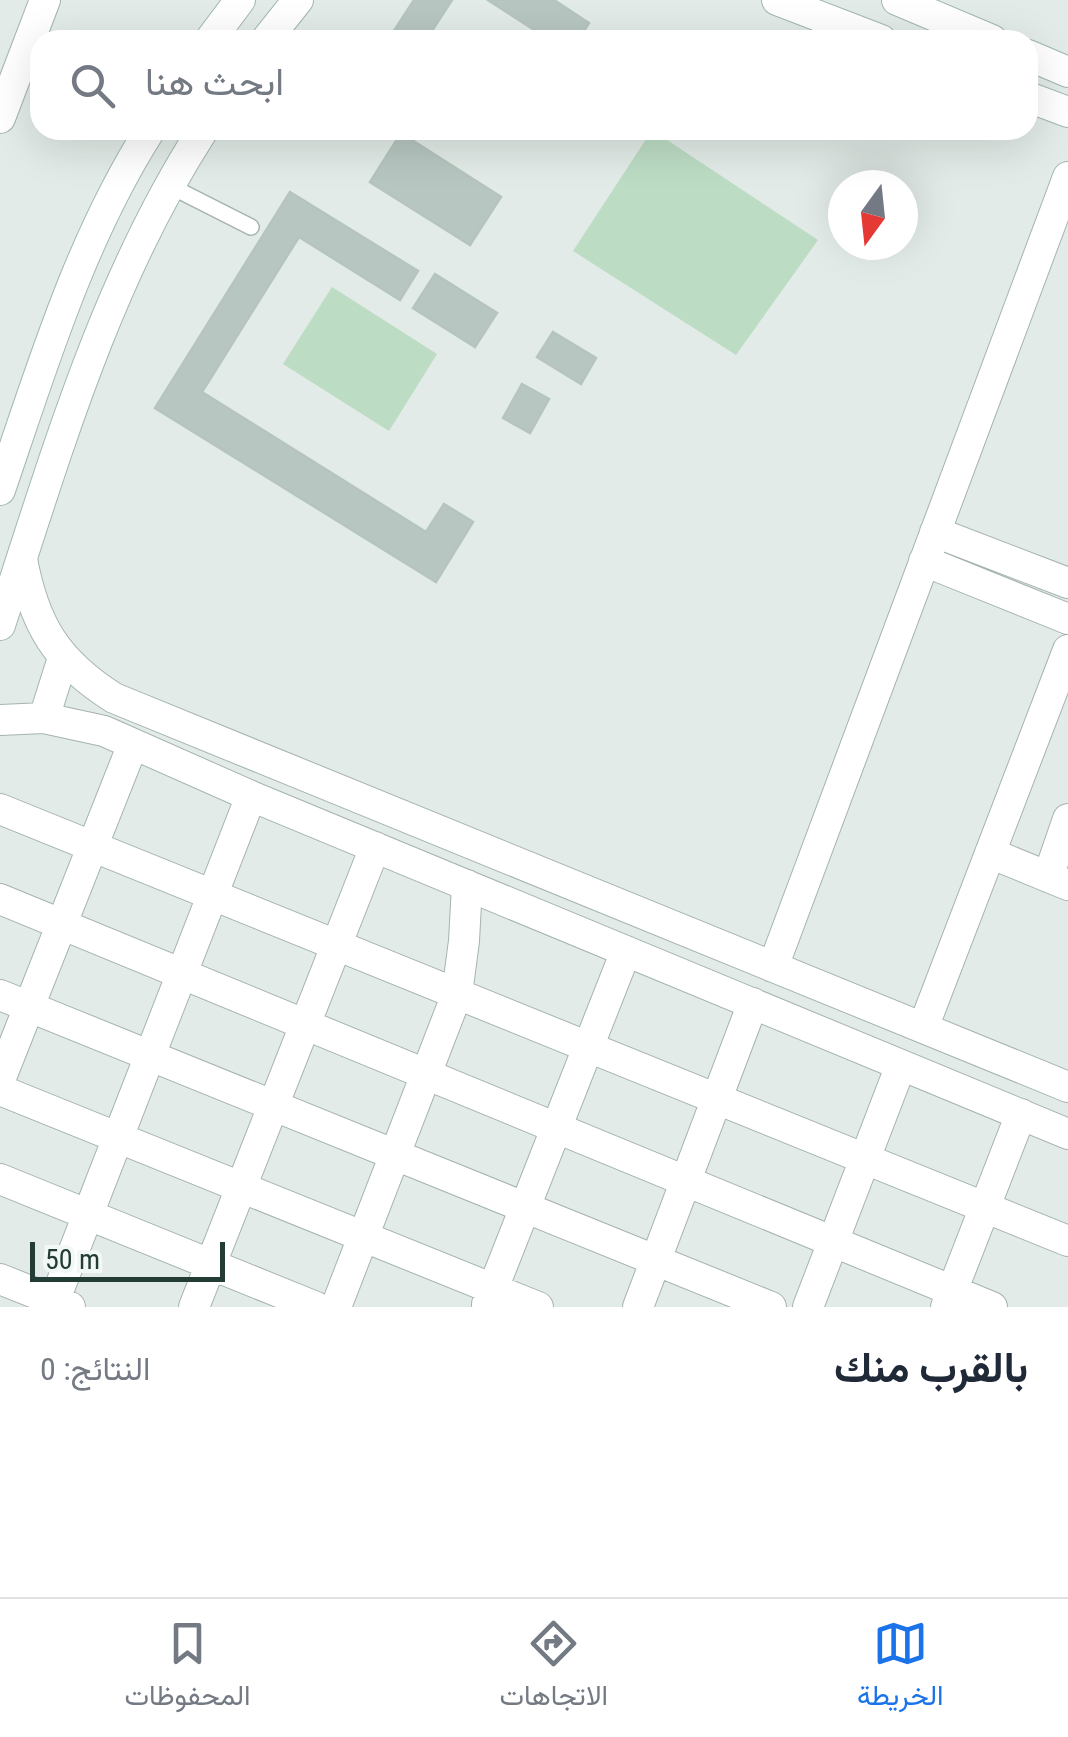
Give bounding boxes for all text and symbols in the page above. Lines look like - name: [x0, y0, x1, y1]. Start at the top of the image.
- search box: [30, 30, 1038, 140]
- icon: search: [65, 58, 120, 113]
- text: ابحث هنا: [145, 60, 284, 104]
- north arrow: [828, 170, 918, 260]
- scale bar: [30, 1237, 225, 1282]
- text: 50 m: [45, 1243, 100, 1276]
- text: بالقرب منك: [834, 1343, 1028, 1392]
- text: النتائج: 0: [40, 1350, 150, 1388]
- tab: المحفوظات: [124, 1616, 251, 1720]
- tab: الاتجاهات: [499, 1616, 608, 1720]
- tab: الخريطة: [857, 1616, 944, 1720]

